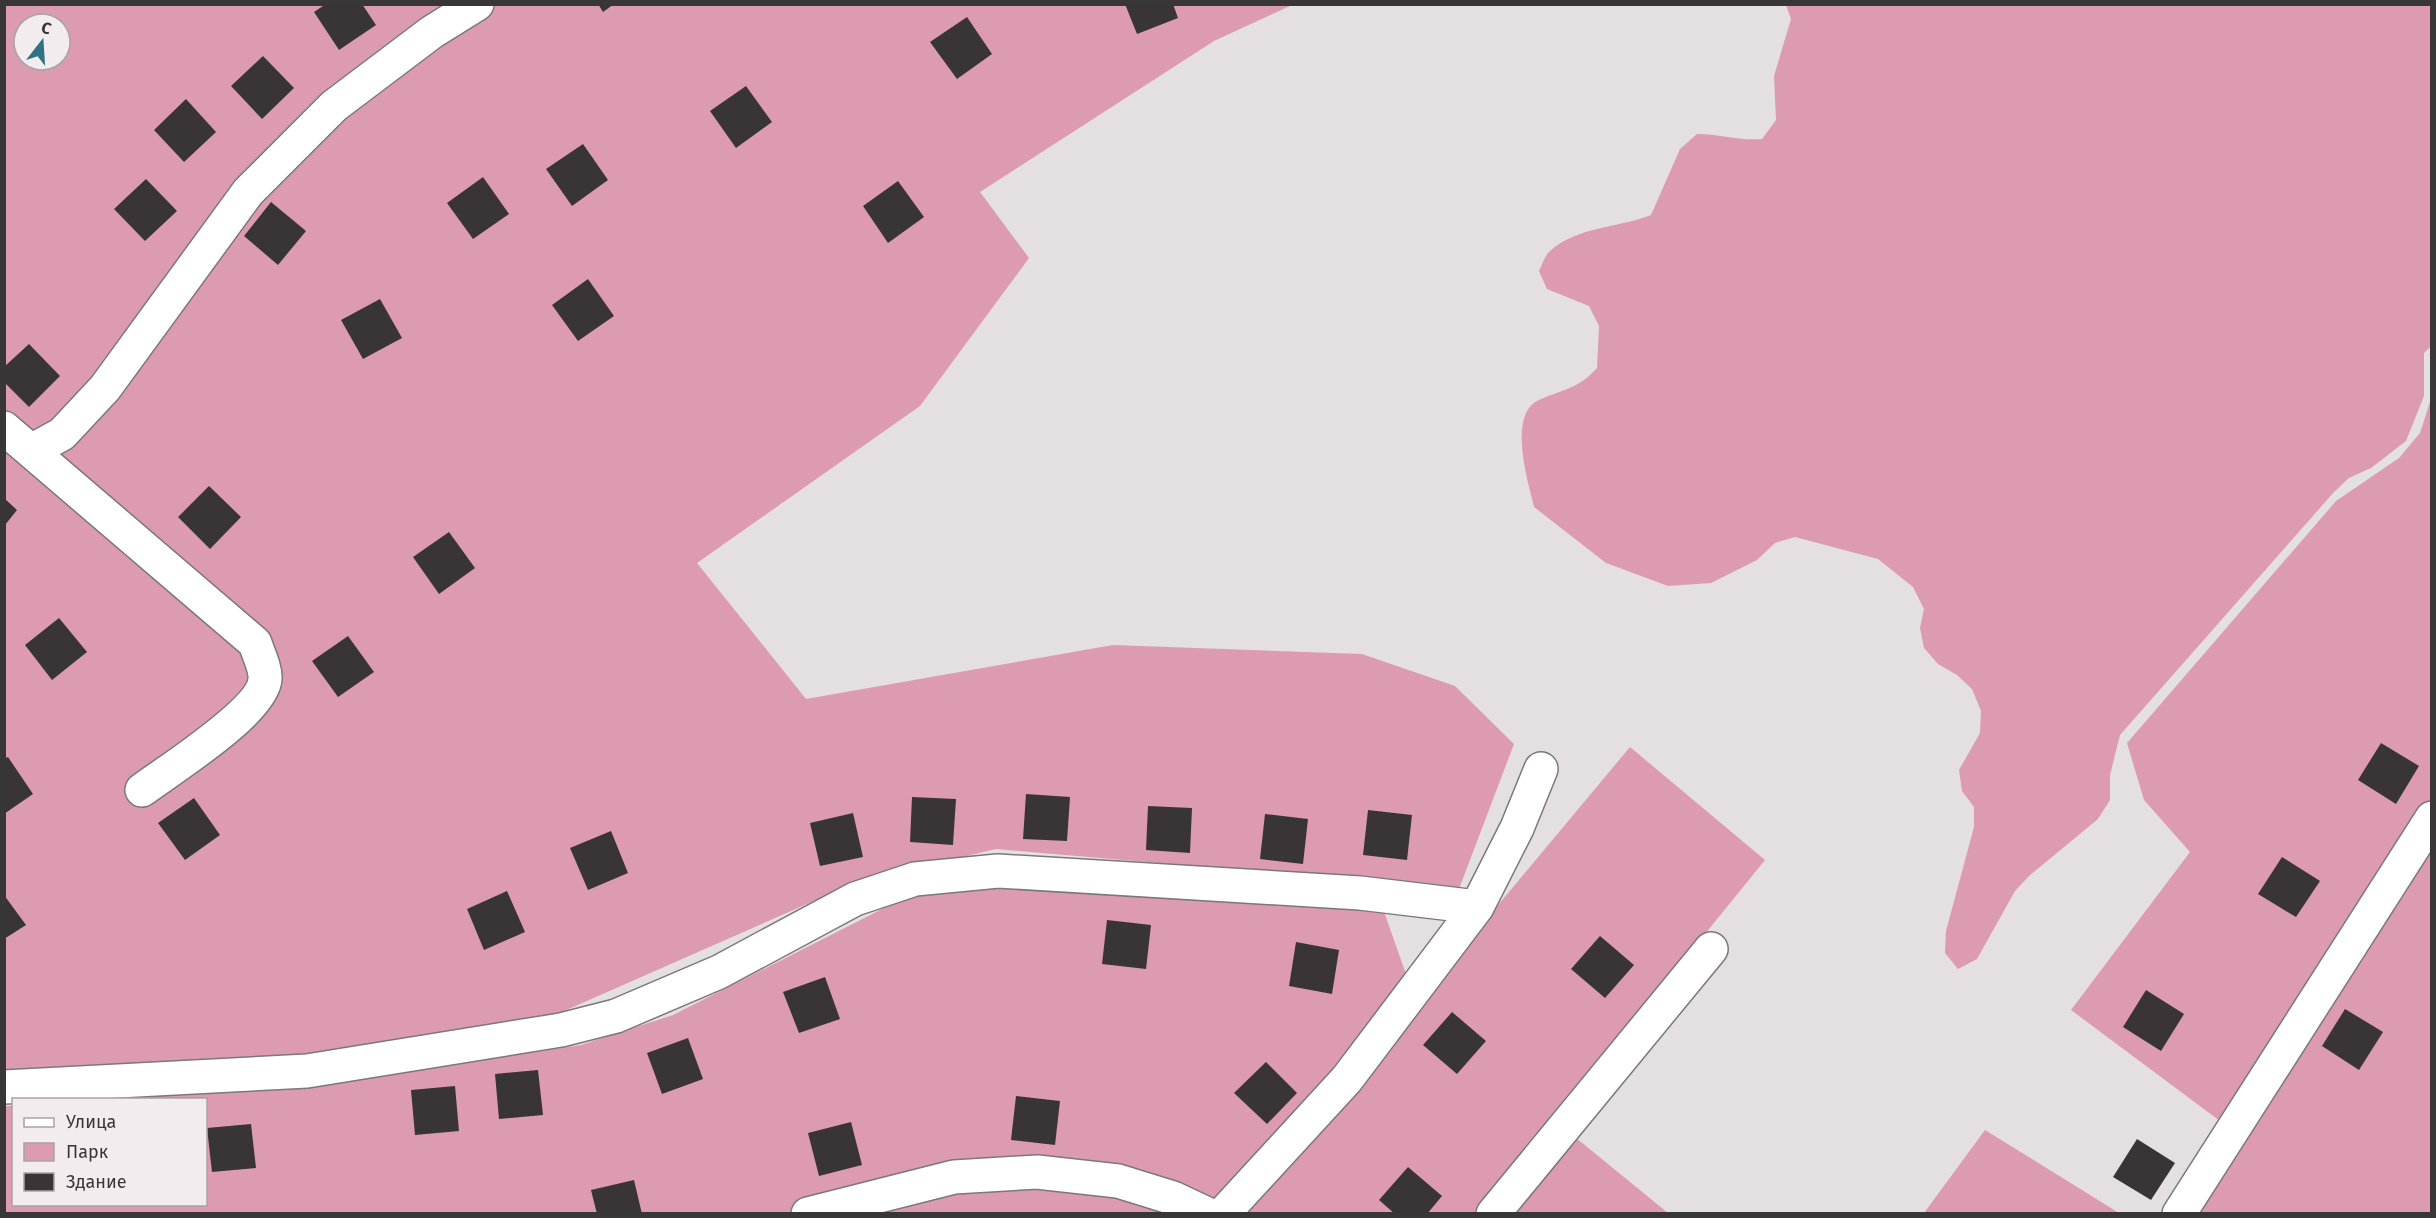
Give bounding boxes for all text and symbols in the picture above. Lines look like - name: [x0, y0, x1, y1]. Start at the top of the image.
- north arrow: [12, 12, 72, 72]
- text: С: [39, 18, 54, 39]
- legend: [12, 1098, 207, 1206]
- text: Улица: [66, 1111, 116, 1133]
- text: Парк: [66, 1141, 109, 1163]
- text: Здание: [66, 1171, 127, 1193]

